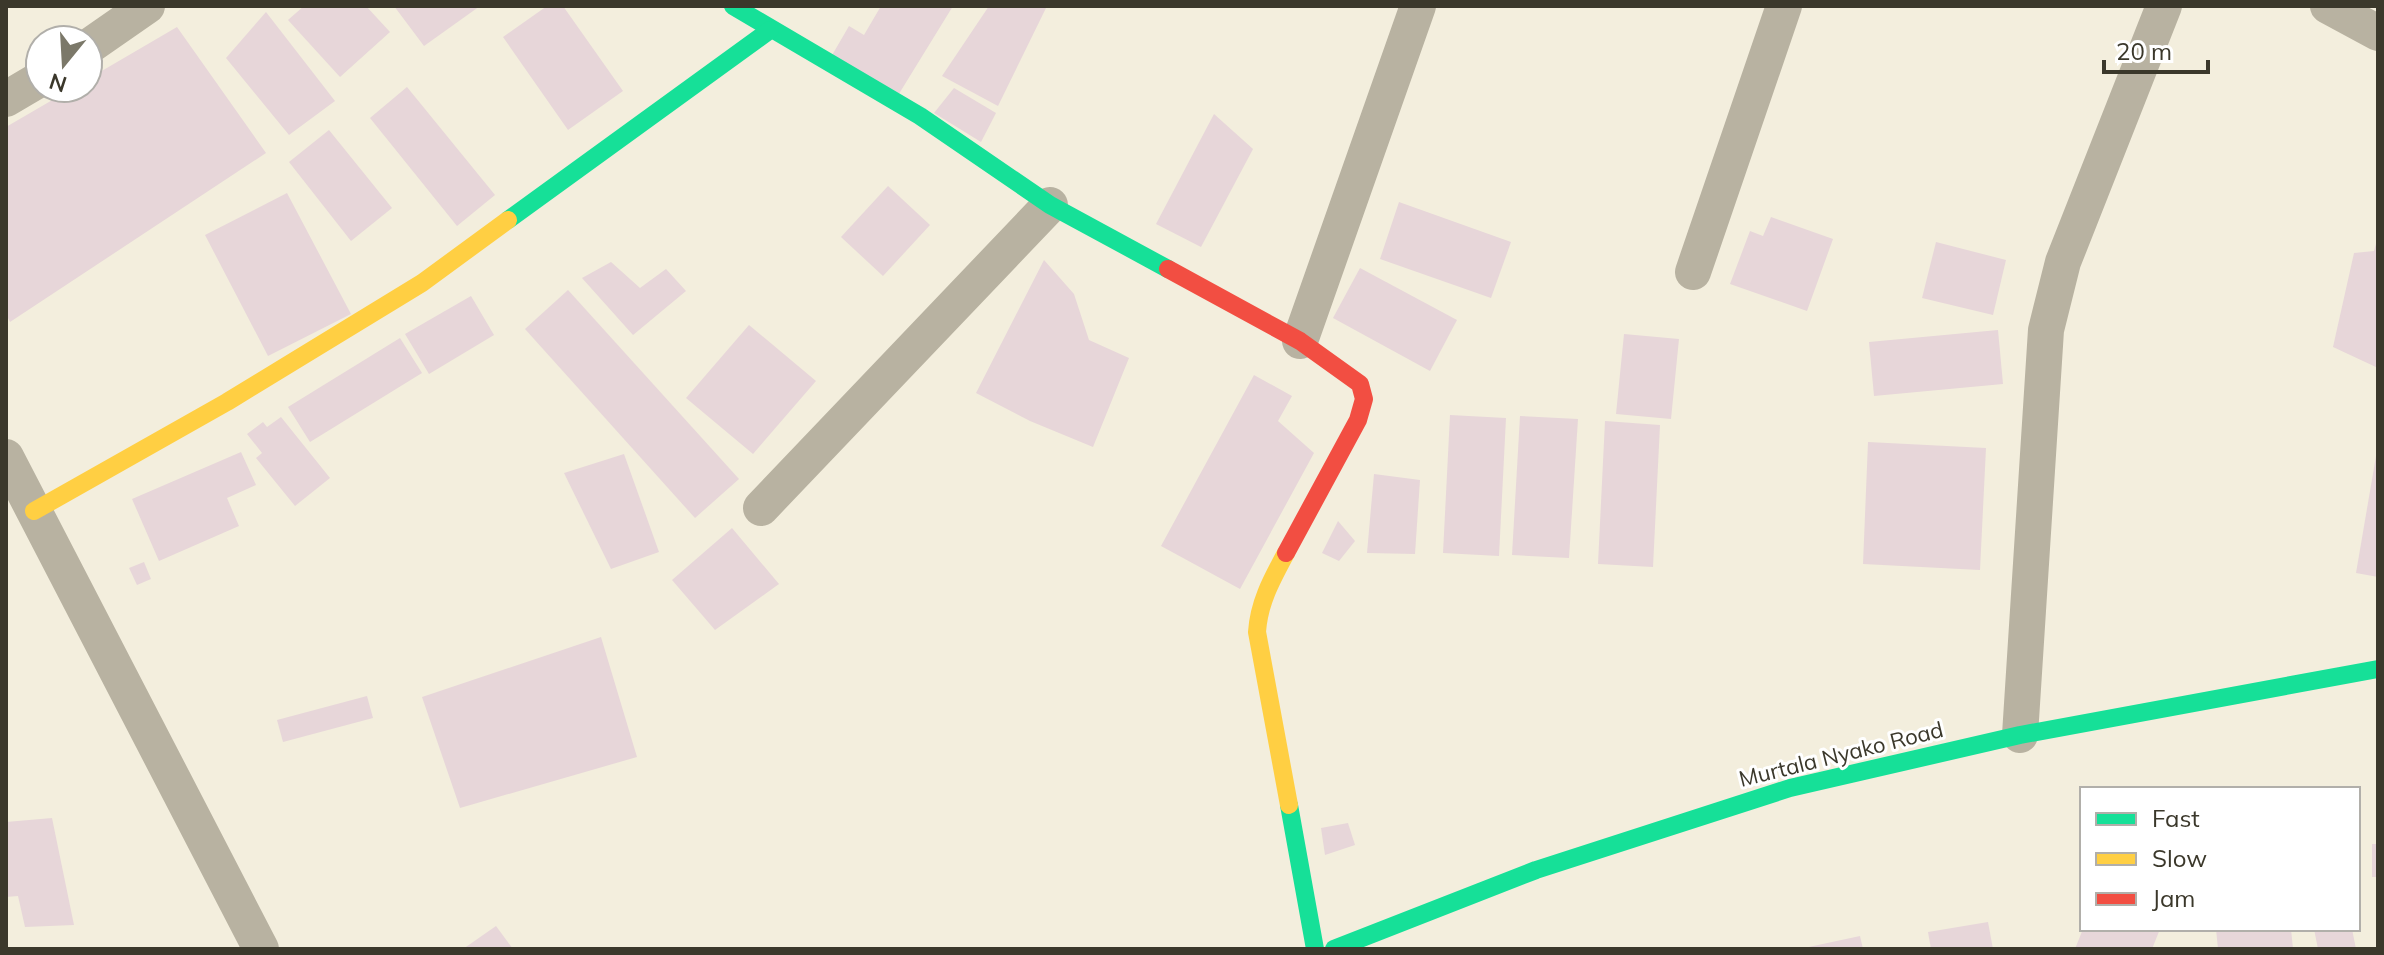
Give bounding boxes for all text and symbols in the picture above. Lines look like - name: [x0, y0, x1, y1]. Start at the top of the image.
- north arrow: [24, 24, 104, 104]
- scale bar: [2104, 24, 2208, 74]
- text: 20 m: [2116, 36, 2172, 66]
- text: N: [46, 67, 70, 99]
- street label: Murtala Nyako Road: [1736, 715, 1946, 793]
- legend: [2080, 787, 2360, 931]
- text: Fast: [2152, 803, 2200, 833]
- text: Slow: [2152, 843, 2207, 873]
- text: Jam: [2152, 883, 2195, 913]

